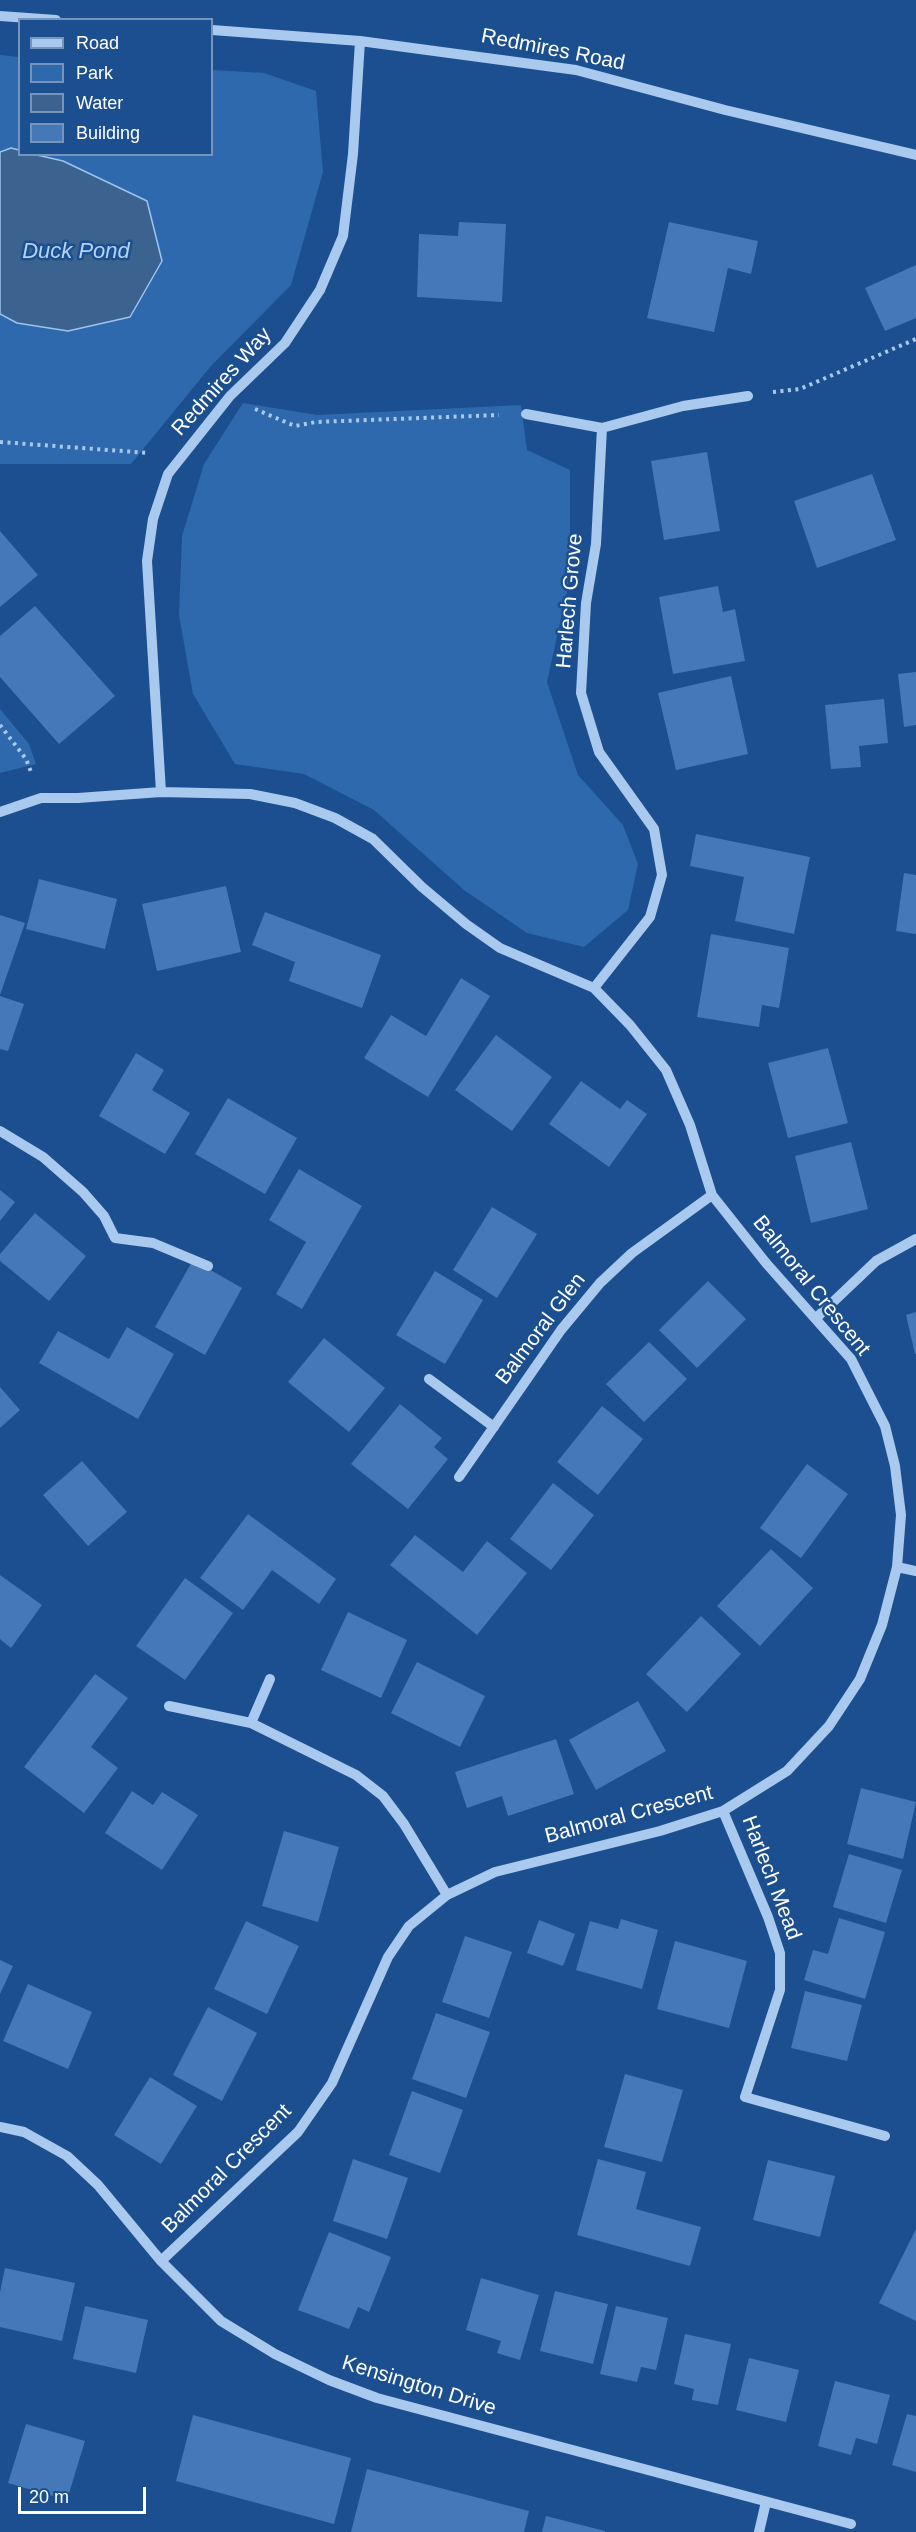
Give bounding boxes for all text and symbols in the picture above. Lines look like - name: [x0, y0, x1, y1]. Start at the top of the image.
- legend: [18, 18, 213, 156]
- street label: Redmires Road: [479, 24, 627, 76]
- text: Road: [76, 33, 119, 53]
- text: Park: [76, 63, 113, 83]
- text: Water: [76, 93, 123, 113]
- text: Building: [76, 123, 140, 143]
- water label: Duck Pond: [22, 239, 130, 265]
- street label: Redmires Way: [167, 323, 277, 441]
- street label: Harlech Grove: [552, 532, 588, 670]
- street label: Balmoral Crescent: [747, 1211, 875, 1361]
- street label: Balmoral Glen: [491, 1268, 591, 1390]
- street label: Balmoral Crescent: [542, 1780, 716, 1850]
- street label: Harlech Mead: [736, 1812, 806, 1944]
- street label: Balmoral Crescent: [157, 2099, 297, 2239]
- street label: Kensington Drive: [339, 2351, 499, 2421]
- scale bar: [21, 2475, 148, 2513]
- text: 20 m: [29, 2487, 69, 2507]

